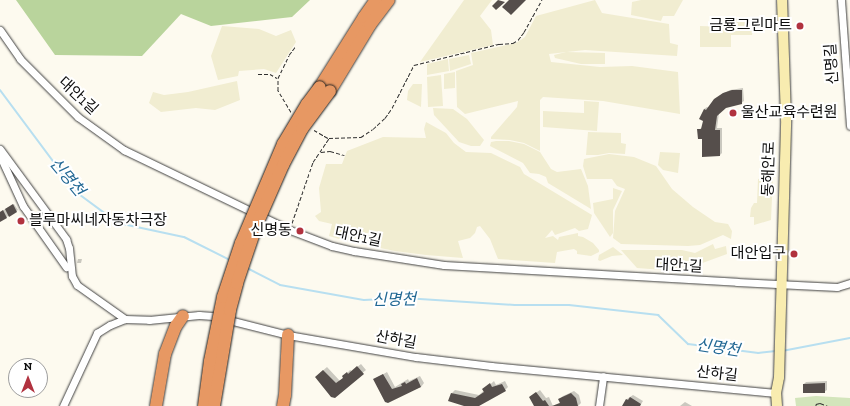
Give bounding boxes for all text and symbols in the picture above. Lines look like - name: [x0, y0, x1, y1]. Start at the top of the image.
- place label: 금룡그린마트: [709, 17, 792, 35]
- marker: 금룡그린마트: [795, 21, 805, 31]
- street label: 신명길: [822, 43, 842, 85]
- street label: 대안1길: [55, 73, 101, 119]
- place label: 울산교육수련원: [741, 104, 838, 122]
- marker: 울산교육수련원: [728, 108, 738, 118]
- street label: 동해안로: [759, 141, 779, 197]
- water label: 신명천: [45, 154, 89, 200]
- place label: 블루마씨네자동차극장: [29, 212, 167, 230]
- marker: 블루마씨네자동차극장: [16, 216, 26, 226]
- place label: 신명동: [251, 222, 292, 240]
- street label: 대안1길: [333, 223, 383, 251]
- marker: 신명동: [295, 226, 305, 236]
- place label: 대안입구: [731, 245, 786, 263]
- marker: 대안입구: [789, 249, 799, 259]
- street label: 대안1길: [655, 256, 703, 276]
- water label: 신명천: [372, 290, 416, 310]
- street label: 산하길: [374, 328, 418, 352]
- water label: 신명천: [695, 335, 741, 361]
- north arrow: [8, 358, 48, 398]
- text: N: [24, 360, 32, 373]
- street label: 산하길: [695, 363, 739, 385]

